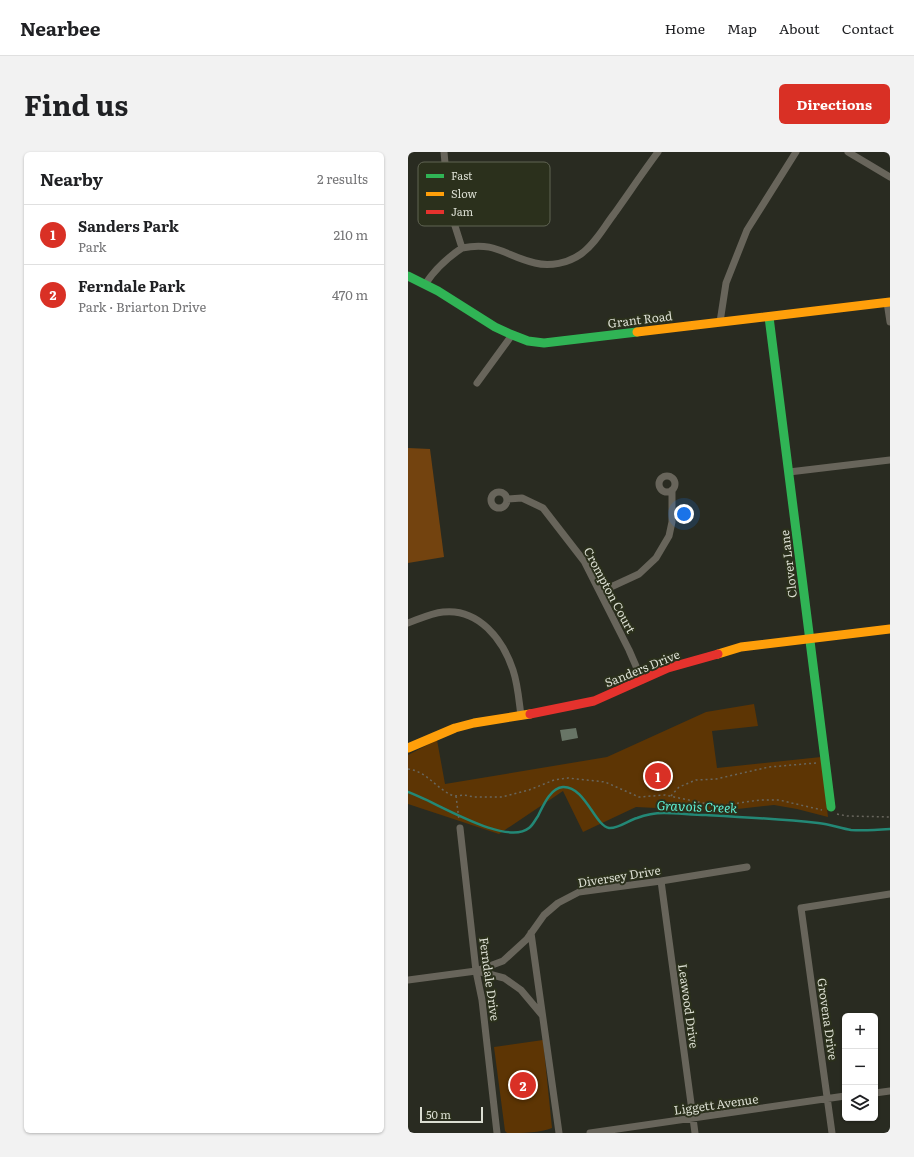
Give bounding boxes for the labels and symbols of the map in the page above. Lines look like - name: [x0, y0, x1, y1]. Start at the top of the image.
- legend: [418, 162, 550, 226]
- text: Fast: [451, 167, 473, 183]
- text: Slow: [451, 185, 477, 201]
- text: Jam: [451, 203, 474, 219]
- street label: Grant Road: [607, 306, 674, 332]
- your location: [674, 504, 694, 524]
- street label: Clover Lane: [775, 529, 801, 599]
- street label: Crompton Court: [580, 544, 640, 636]
- street label: Sanders Drive: [602, 645, 682, 691]
- pin: 1: [645, 761, 671, 791]
- water label: Gravois Creek: [656, 795, 738, 817]
- street label: Diversey Drive: [576, 861, 662, 891]
- street label: Ferndale Drive: [475, 936, 505, 1022]
- street label: Leawood Drive: [674, 962, 704, 1050]
- street label: Grovena Drive: [813, 977, 843, 1061]
- pin: 2: [510, 1070, 536, 1100]
- street label: Liggett Avenue: [673, 1089, 759, 1119]
- scale bar: [420, 1105, 483, 1124]

